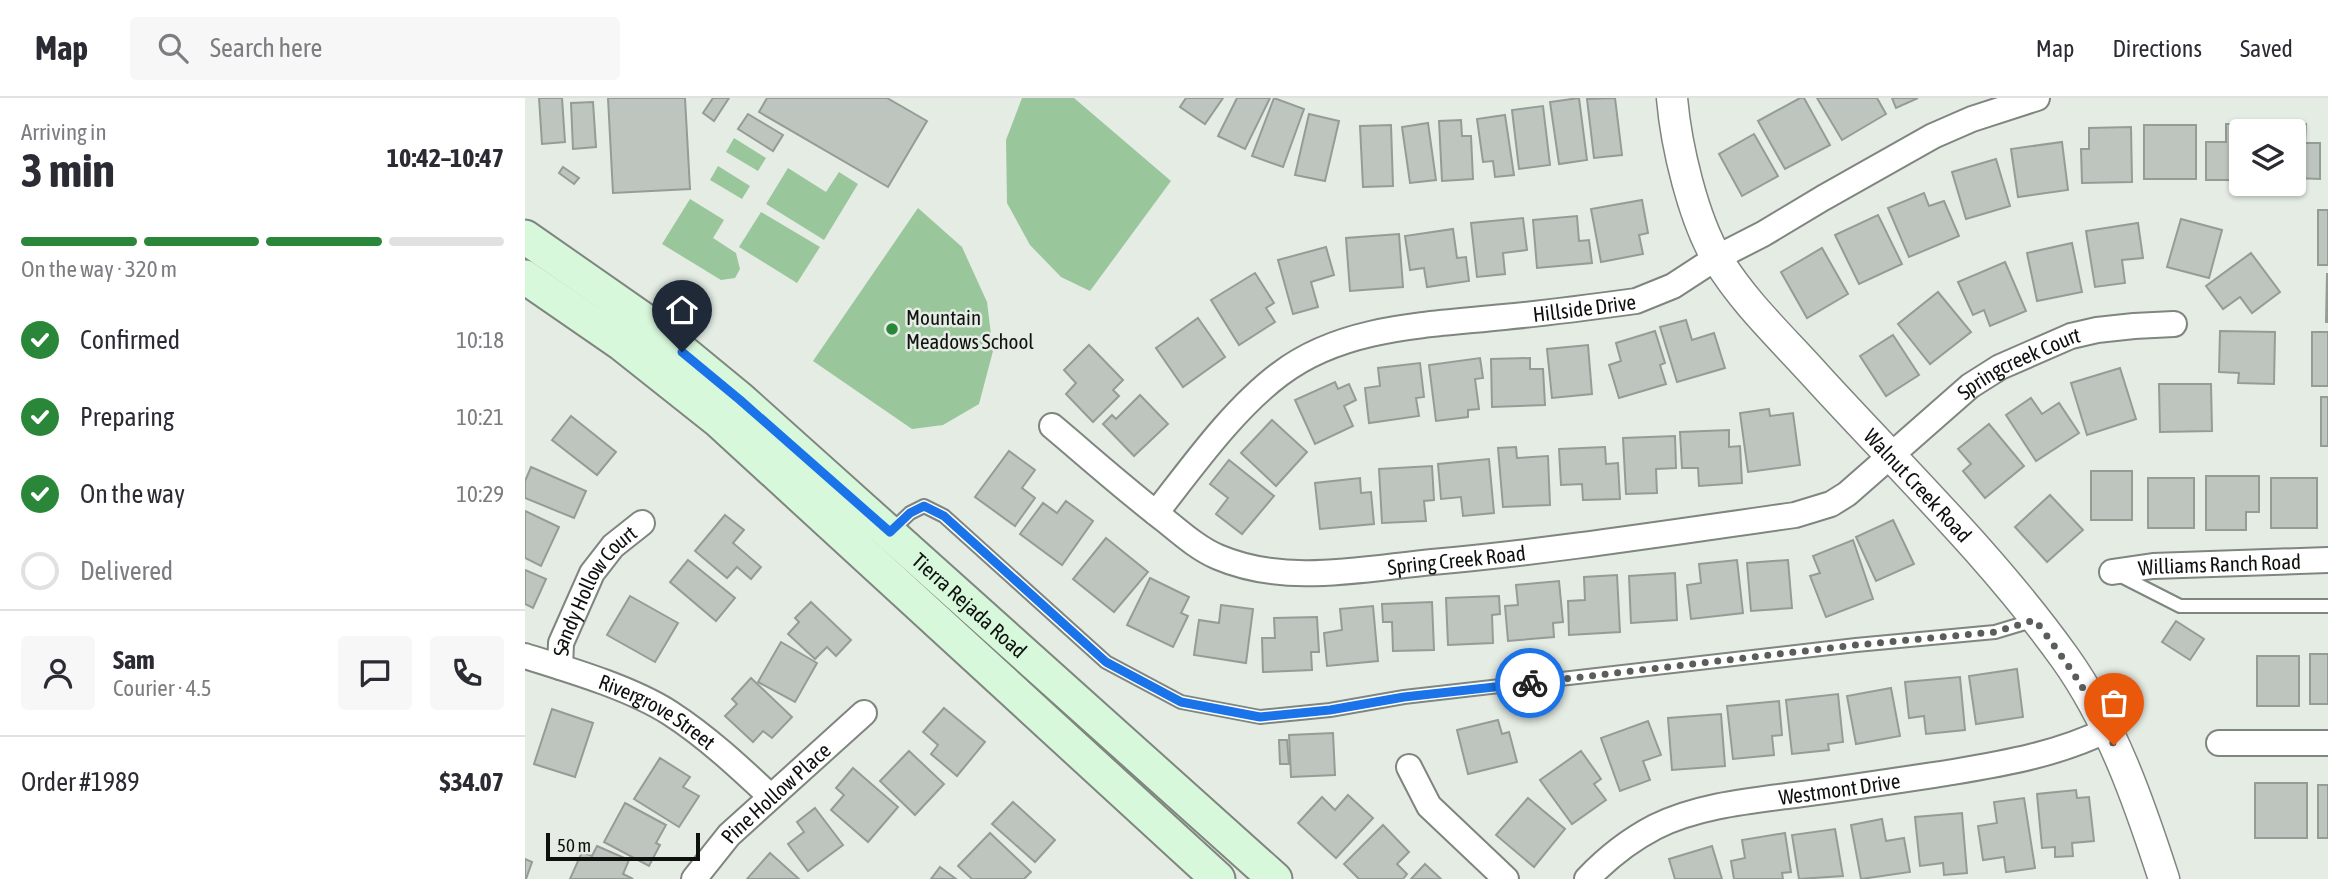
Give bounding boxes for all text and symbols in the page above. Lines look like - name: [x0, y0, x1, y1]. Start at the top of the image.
- search box: [130, 17, 620, 80]
- text: Map: [35, 29, 88, 67]
- icon: search: [154, 29, 192, 67]
- text: Search here: [210, 33, 322, 63]
- text: Map: [2036, 35, 2074, 62]
- text: Directions: [2112, 35, 2202, 62]
- text: Saved: [2240, 35, 2293, 62]
- text: Arriving in: [21, 119, 107, 145]
- map controls: [2229, 119, 2306, 196]
- button: layers: [2229, 119, 2306, 196]
- text: 10:42–10:47: [387, 143, 504, 173]
- text: 3 min: [21, 144, 115, 197]
- text: On the way · 320 m: [21, 256, 177, 282]
- pin: [652, 280, 712, 352]
- street label: Hillside Drive: [1531, 289, 1637, 326]
- icon: home: [663, 291, 701, 329]
- place label: Mountain Meadows School: [906, 305, 1034, 353]
- icon: check: [21, 321, 59, 359]
- marker: Mountain Meadows School: [884, 321, 900, 337]
- street label: Springcreek Court: [1952, 322, 2082, 404]
- text: Confirmed: [80, 325, 180, 355]
- text: 10:18: [456, 327, 504, 353]
- icon: check: [21, 398, 59, 436]
- text: Preparing: [80, 402, 174, 432]
- text: 10:21: [456, 404, 504, 430]
- street label: Walnut Creek Road: [1859, 424, 1977, 547]
- icon: check: [21, 475, 59, 513]
- text: On the way: [80, 479, 185, 509]
- text: 10:29: [456, 481, 504, 507]
- street label: Sandy Hollow Court: [548, 520, 641, 656]
- street label: Spring Creek Road: [1386, 540, 1527, 579]
- street label: Tierra Rejada Road: [908, 548, 1032, 663]
- street label: Williams Ranch Road: [2137, 549, 2301, 580]
- text: Delivered: [80, 556, 173, 586]
- button: person: [21, 636, 95, 710]
- button: chat: [338, 636, 412, 710]
- button: phone: [430, 636, 504, 710]
- text: Sam: [113, 645, 155, 675]
- courier: [1495, 648, 1565, 718]
- icon: bike: [1511, 664, 1549, 702]
- street label: Rivergrove Street: [596, 669, 720, 754]
- pin: [2084, 673, 2144, 745]
- text: Courier · 4.5: [113, 675, 212, 701]
- icon: bag: [2095, 684, 2133, 722]
- street label: Pine Hollow Place: [716, 738, 835, 848]
- text: Order #1989: [21, 767, 140, 797]
- text: $34.07: [440, 767, 504, 797]
- street label: Westmont Drive: [1777, 768, 1902, 809]
- scale bar: [546, 830, 700, 862]
- text: 50 m: [557, 834, 591, 856]

